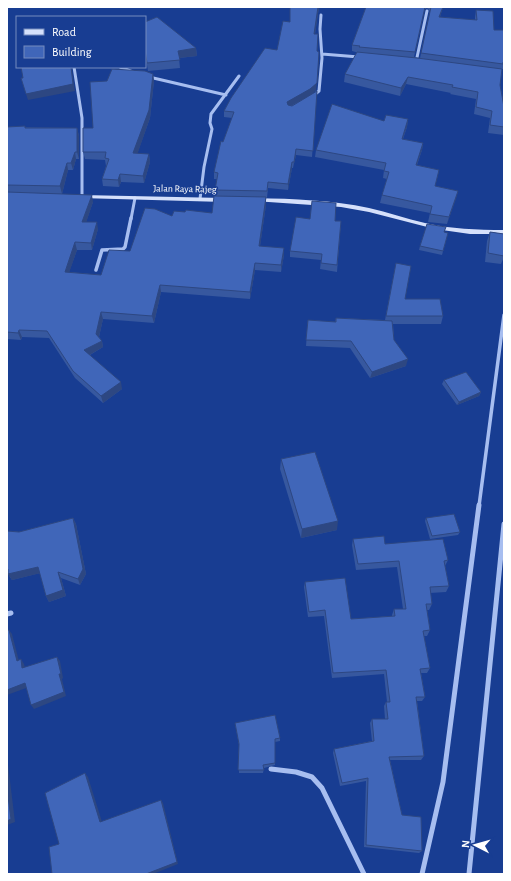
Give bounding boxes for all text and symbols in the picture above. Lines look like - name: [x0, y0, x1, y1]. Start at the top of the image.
- legend: [16, 16, 146, 68]
- text: Road: [52, 26, 76, 38]
- text: Building: [52, 46, 92, 58]
- street label: Jalan Raya Rajeg: [153, 183, 217, 195]
- north arrow: [455, 825, 495, 865]
- text: N: [460, 840, 471, 848]

